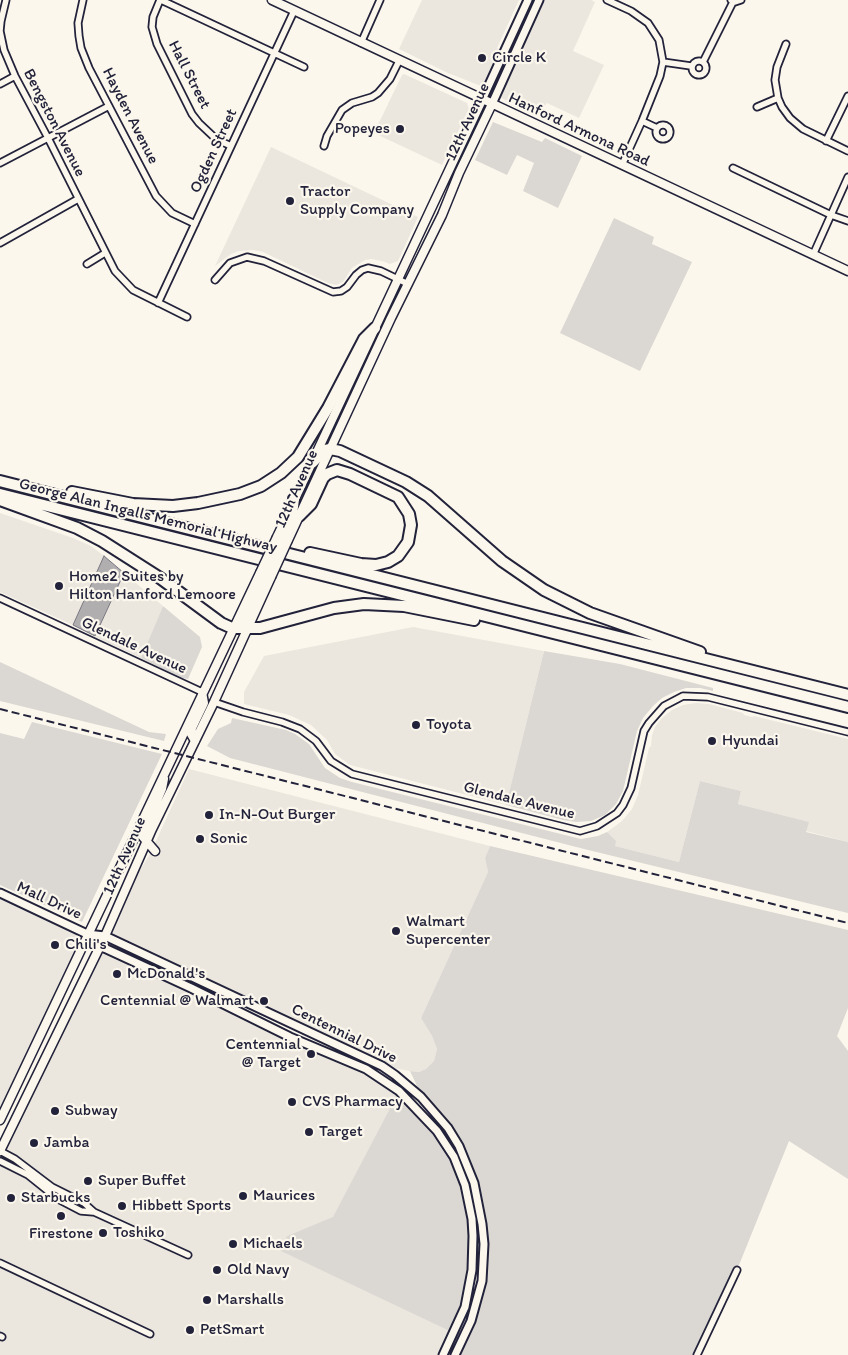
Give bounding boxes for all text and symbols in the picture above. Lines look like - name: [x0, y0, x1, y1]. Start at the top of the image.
- street label: Hall Street: [164, 38, 214, 112]
- place label: Circle K: [492, 48, 546, 68]
- marker: Circle K: [476, 52, 488, 64]
- street label: Hayden Avenue: [97, 65, 163, 167]
- street label: Bengston Avenue: [19, 66, 89, 180]
- street label: 12th Avenue: [442, 80, 494, 164]
- street label: Hanford Armona Road: [505, 89, 653, 171]
- street label: Ogden Street: [186, 106, 242, 196]
- place label: Popeyes: [335, 119, 390, 139]
- marker: Popeyes: [394, 123, 406, 135]
- place label: Tractor Supply Company: [300, 182, 414, 220]
- marker: Tractor Supply Company: [284, 195, 296, 207]
- street label: 12th Avenue: [271, 447, 323, 531]
- street label: George Alan Ingalls Memorial Highway: [17, 475, 279, 557]
- place label: Home2 Suites by Hilton Hanford Lemoore: [69, 567, 236, 605]
- marker: Home2 Suites by Hilton Hanford Lemoore: [53, 580, 65, 592]
- street label: Glendale Avenue: [78, 613, 190, 679]
- place label: Toyota: [426, 715, 472, 735]
- marker: Toyota: [410, 719, 422, 731]
- place label: Hyundai: [722, 731, 779, 751]
- marker: Hyundai: [706, 735, 718, 747]
- street label: Glendale Avenue: [461, 778, 577, 824]
- place label: In-N-Out Burger: [219, 805, 335, 825]
- marker: In-N-Out Burger: [203, 809, 215, 821]
- street label: 12th Avenue: [99, 814, 151, 898]
- place label: Sonic: [210, 829, 248, 849]
- marker: Sonic: [194, 833, 206, 845]
- street label: Mall Drive: [13, 878, 85, 924]
- place label: Walmart Supercenter: [406, 912, 490, 950]
- marker: Walmart Supercenter: [390, 925, 402, 937]
- place label: Chili's: [65, 935, 107, 955]
- marker: Chili's: [49, 939, 61, 951]
- place label: McDonald's: [127, 964, 205, 984]
- marker: McDonald's: [111, 968, 123, 980]
- place label: Centennial @ Walmart: [100, 991, 254, 1011]
- marker: Centennial @ Walmart: [258, 995, 270, 1007]
- street label: Centennial Drive: [288, 1000, 400, 1068]
- place label: Centennial @ Target: [225, 1035, 301, 1073]
- marker: Centennial @ Target: [305, 1048, 317, 1060]
- place label: CVS Pharmacy: [302, 1092, 403, 1112]
- marker: CVS Pharmacy: [286, 1096, 298, 1108]
- place label: Subway: [65, 1101, 117, 1121]
- marker: Subway: [49, 1105, 61, 1117]
- place label: Target: [319, 1122, 363, 1142]
- marker: Target: [303, 1126, 315, 1138]
- place label: Jamba: [44, 1133, 89, 1153]
- marker: Jamba: [28, 1137, 40, 1149]
- place label: Super Buffet: [98, 1171, 186, 1191]
- marker: Super Buffet: [82, 1175, 94, 1187]
- place label: Maurices: [253, 1186, 315, 1206]
- place label: Starbucks: [21, 1188, 90, 1208]
- marker: Maurices: [237, 1190, 249, 1202]
- marker: Starbucks: [5, 1192, 17, 1204]
- place label: Hibbett Sports: [132, 1196, 231, 1216]
- marker: Hibbett Sports: [116, 1200, 128, 1212]
- marker: Firestone: [55, 1210, 67, 1222]
- place label: Toshiko: [113, 1223, 164, 1243]
- place label: Firestone: [29, 1224, 93, 1244]
- marker: Toshiko: [97, 1227, 109, 1239]
- place label: Michaels: [243, 1234, 303, 1254]
- marker: Michaels: [227, 1238, 239, 1250]
- place label: Old Navy: [227, 1260, 289, 1280]
- marker: Old Navy: [211, 1264, 223, 1276]
- place label: Marshalls: [217, 1290, 284, 1310]
- marker: Marshalls: [201, 1294, 213, 1306]
- place label: PetSmart: [200, 1320, 264, 1340]
- marker: PetSmart: [184, 1324, 196, 1336]

